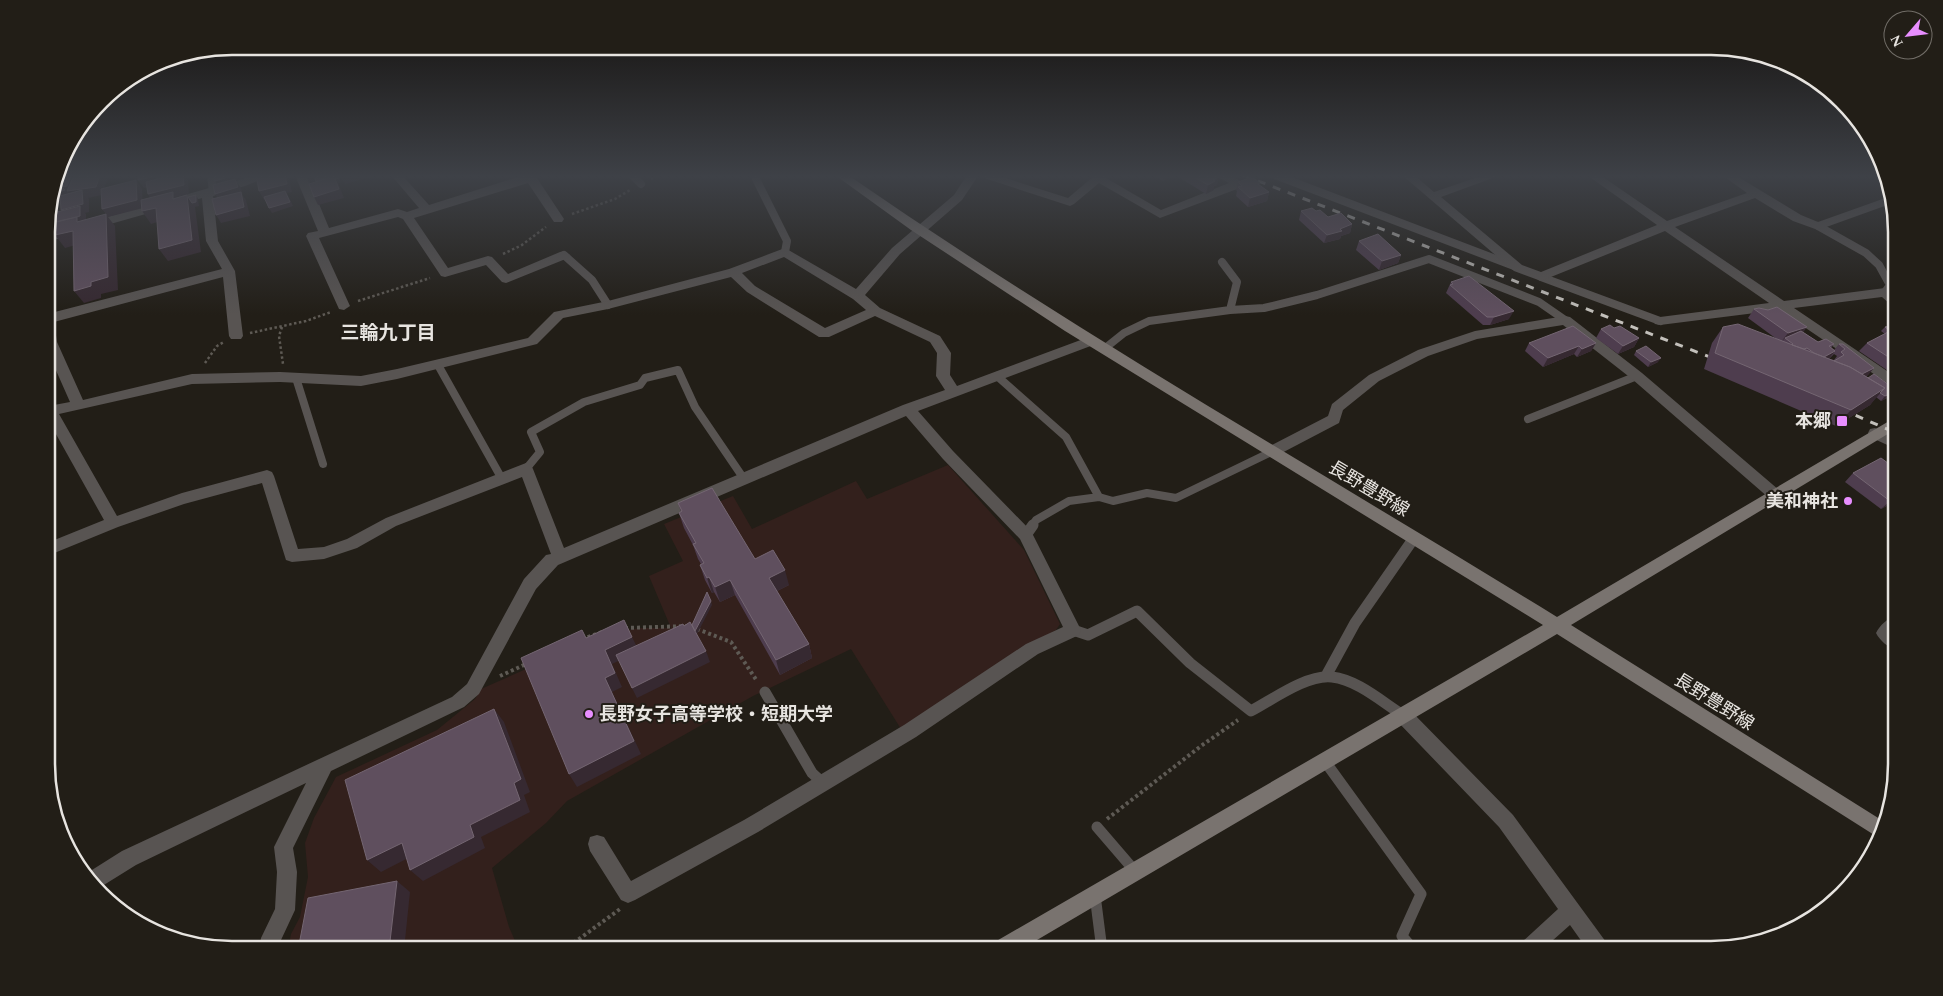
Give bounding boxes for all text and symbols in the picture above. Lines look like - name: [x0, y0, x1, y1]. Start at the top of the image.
- north arrow: [1883, 10, 1933, 60]
- text: N: [1885, 31, 1909, 51]
- district label: 三輪九丁目: [340, 319, 436, 348]
- place label: 本郷: [1795, 408, 1831, 435]
- marker: 本郷: [1835, 414, 1849, 428]
- street label: 長野豊野線: [1323, 454, 1415, 524]
- place label: 美和神社: [1766, 488, 1838, 515]
- marker: 美和神社: [1842, 495, 1854, 507]
- street label: 長野豊野線: [1669, 667, 1759, 737]
- place label: 長野女子高等学校・短期大学: [599, 701, 833, 728]
- marker: 長野女子高等学校・短期大学: [583, 708, 595, 720]

